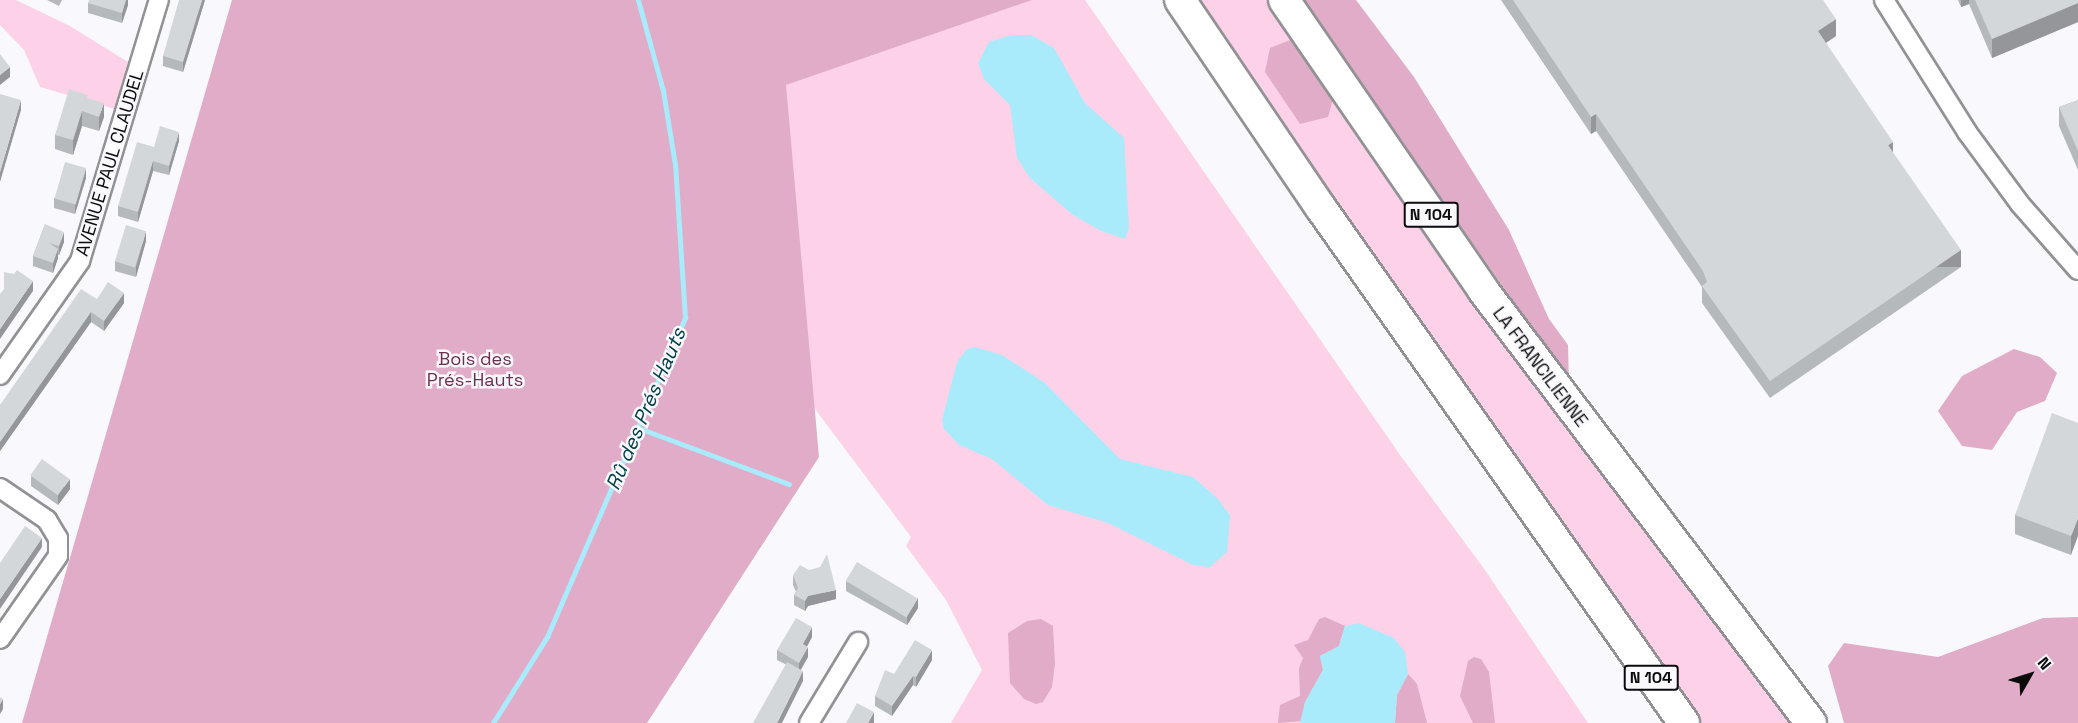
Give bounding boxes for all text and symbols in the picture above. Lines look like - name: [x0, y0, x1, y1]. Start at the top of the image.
- street label: AVENUE PAUL CLAUDEL: [71, 67, 149, 259]
- road number: N 104: [1402, 202, 1460, 228]
- street label: LA FRANCILIENNE: [1488, 303, 1592, 431]
- water label: Rû des Prés Hauts: [601, 324, 691, 494]
- park label: Bois des Prés-Hauts: [427, 349, 523, 392]
- north arrow: [2000, 645, 2060, 705]
- text: N: [2033, 653, 2056, 674]
- road number: N 104: [1622, 665, 1680, 691]

